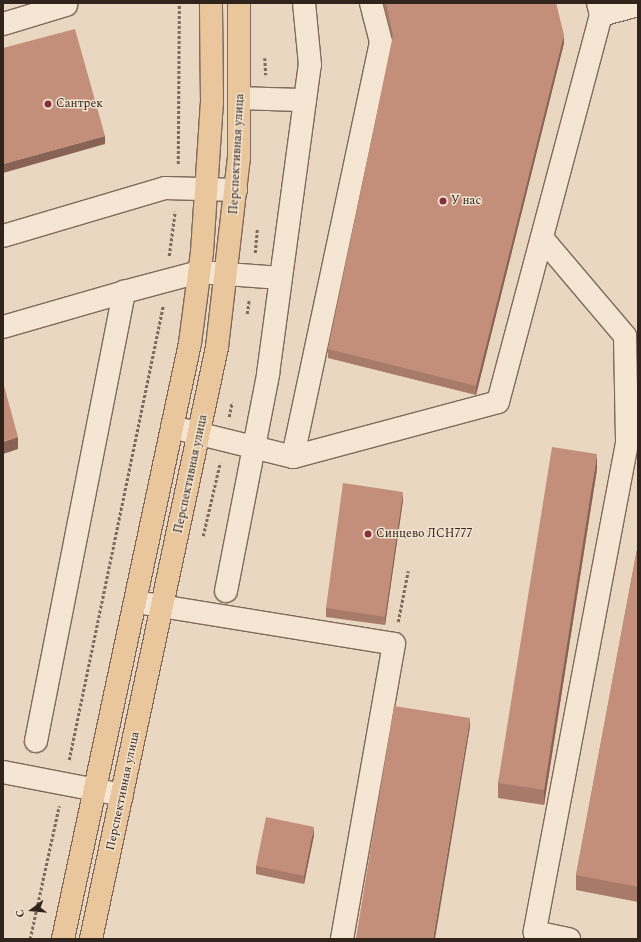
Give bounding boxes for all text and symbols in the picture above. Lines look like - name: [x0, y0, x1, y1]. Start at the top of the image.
- street label: Перспективная улица: [227, 93, 247, 215]
- place label: Сантрек: [56, 97, 103, 111]
- marker: Сантрек: [43, 99, 53, 109]
- place label: У нас: [451, 194, 481, 208]
- marker: У нас: [438, 196, 448, 206]
- street label: Перспективная улица: [171, 413, 211, 535]
- place label: Синцево ЛСН777: [376, 527, 472, 541]
- marker: Синцево ЛСН777: [363, 529, 373, 539]
- street label: Перспективная улица: [103, 730, 143, 852]
- north arrow: [12, 890, 52, 930]
- text: С: [11, 907, 29, 920]

